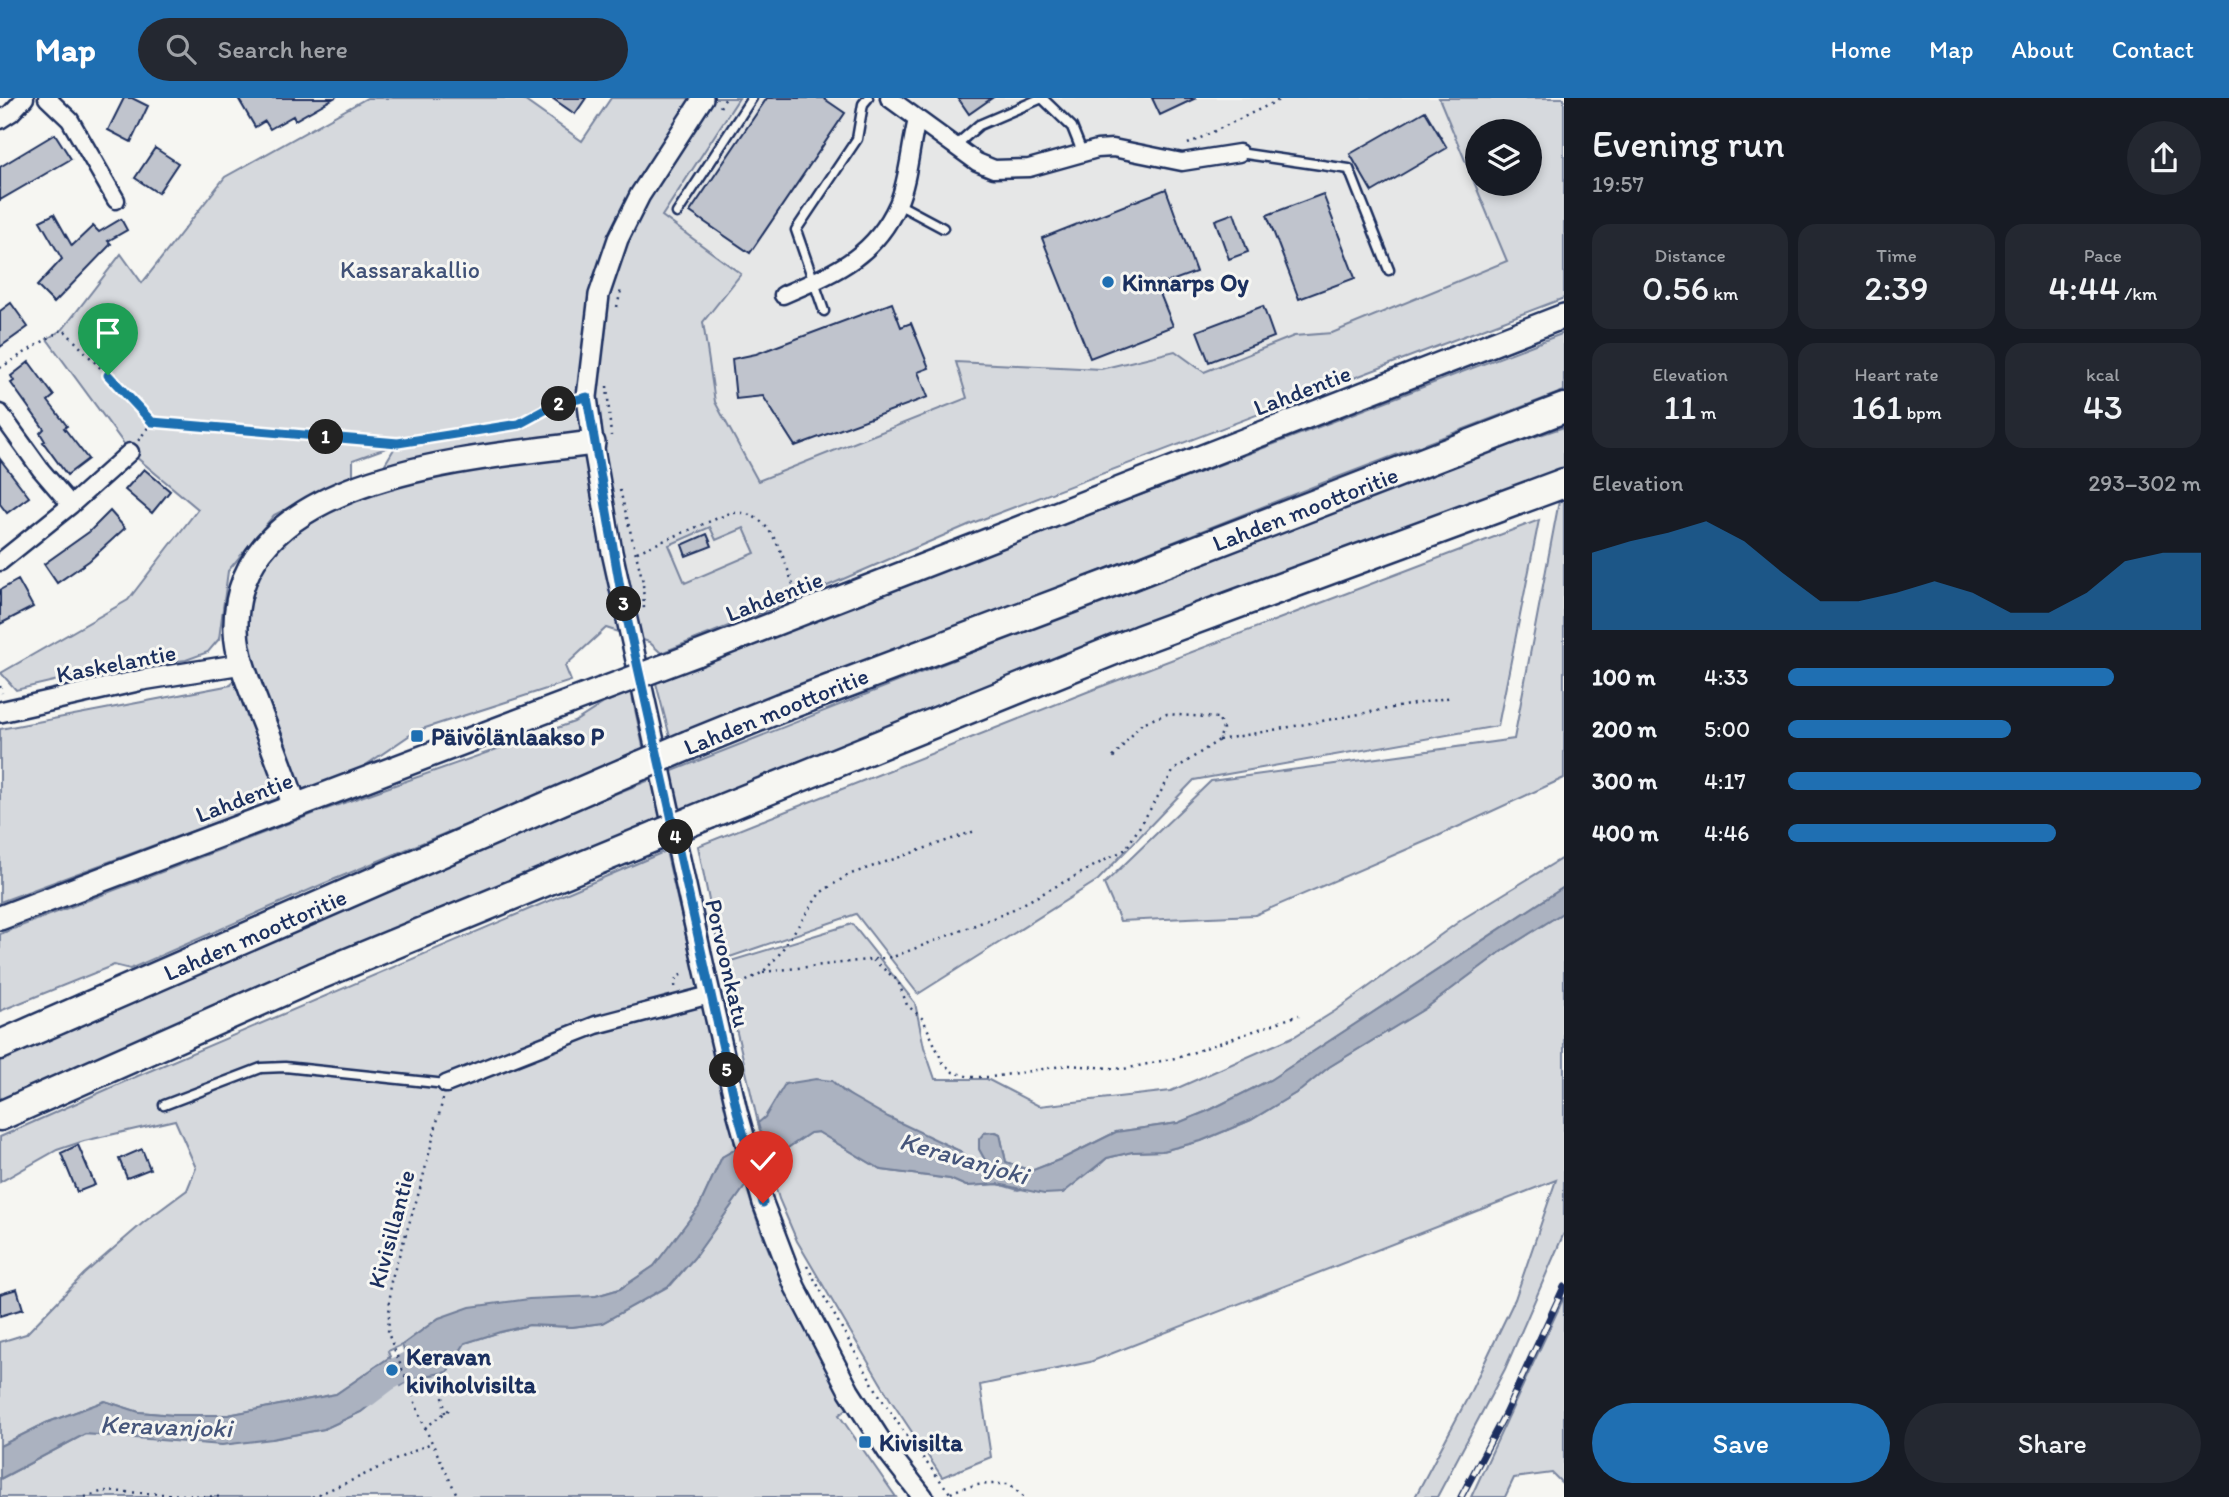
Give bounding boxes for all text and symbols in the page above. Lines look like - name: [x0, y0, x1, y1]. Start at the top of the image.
- search box: [138, 18, 628, 81]
- text: Map: [35, 30, 96, 69]
- icon: search: [162, 30, 200, 68]
- text: Search here: [218, 33, 348, 65]
- text: Home: [1831, 35, 1891, 64]
- text: Map: [1929, 35, 1973, 64]
- text: About: [2011, 35, 2074, 64]
- text: Contact: [2112, 35, 2194, 64]
- map controls: [1465, 119, 1542, 196]
- button: layers: [1465, 119, 1542, 196]
- text: Evening run: [1592, 121, 1785, 167]
- button: share: [2127, 121, 2201, 195]
- text: 19:57: [1592, 170, 1644, 198]
- text: Distance: [1655, 244, 1726, 267]
- text: Time: [1876, 244, 1917, 267]
- text: Pace: [2084, 244, 2122, 267]
- park label: Kassarakallio: [340, 255, 480, 284]
- text: 0.56: [1642, 267, 1709, 309]
- text: 2:39: [1864, 267, 1929, 309]
- text: 4:44: [2048, 267, 2120, 309]
- place label: Kinnarps Oy: [1122, 268, 1249, 298]
- marker: Kinnarps Oy: [1100, 274, 1116, 290]
- text: km: [1709, 282, 1738, 305]
- text: /km: [2120, 282, 2157, 305]
- pin: [78, 303, 138, 375]
- icon: arrive: [89, 314, 127, 352]
- street label: Lahdentie: [1249, 358, 1355, 422]
- text: Elevation: [1652, 363, 1728, 386]
- text: Heart rate: [1854, 363, 1939, 386]
- text: kcal: [2086, 363, 2120, 386]
- pin: 2: [542, 386, 576, 422]
- text: 11: [1664, 386, 1696, 428]
- text: 161: [1851, 386, 1902, 428]
- text: 43: [2083, 386, 2123, 428]
- text: 2: [554, 392, 564, 415]
- text: m: [1696, 401, 1717, 424]
- text: bpm: [1902, 401, 1942, 424]
- pin: 1: [308, 420, 344, 454]
- text: 1: [321, 425, 330, 448]
- street label: Lahden moottoritie: [1208, 459, 1402, 557]
- text: Elevation: [1592, 469, 1683, 497]
- text: 293–302 m: [2088, 469, 2201, 497]
- street label: Lahdentie: [721, 564, 827, 628]
- pin: 3: [606, 587, 642, 622]
- text: 3: [618, 592, 629, 615]
- street label: Kaskelantie: [54, 637, 178, 689]
- street label: Lahden moottoritie: [679, 661, 873, 761]
- text: 100 m: [1592, 663, 1656, 691]
- text: 4:33: [1704, 663, 1749, 691]
- text: 200 m: [1592, 715, 1657, 743]
- text: 5:00: [1704, 715, 1750, 743]
- place label: Päivölänlaakso P: [431, 722, 605, 751]
- marker: Päivölänlaakso P: [409, 728, 425, 744]
- street label: Lahdentie: [191, 765, 297, 829]
- text: 300 m: [1592, 767, 1657, 795]
- text: 4:17: [1704, 767, 1746, 795]
- text: 400 m: [1592, 819, 1659, 847]
- text: 4:46: [1704, 819, 1749, 847]
- pin: 4: [658, 820, 694, 854]
- text: 4: [670, 825, 681, 848]
- street label: Lahden moottoritie: [159, 881, 351, 986]
- street label: Porvoonkatu: [699, 896, 757, 1030]
- pin: 5: [710, 1052, 744, 1088]
- text: 5: [722, 1058, 731, 1081]
- water label: Keravanjoki: [896, 1124, 1034, 1192]
- pin: [733, 1131, 793, 1203]
- icon: check: [744, 1142, 782, 1180]
- street label: Kivisillantie: [361, 1167, 421, 1291]
- place label: Keravan kiviholvisilta: [406, 1342, 537, 1399]
- marker: Keravan kiviholvisilta: [384, 1362, 400, 1378]
- button: Save: [1592, 1403, 1890, 1483]
- button: Share: [1904, 1403, 2201, 1483]
- water label: Keravanjoki: [100, 1408, 235, 1444]
- place label: Kivisilta: [879, 1428, 963, 1457]
- marker: Kivisilta: [857, 1434, 873, 1450]

